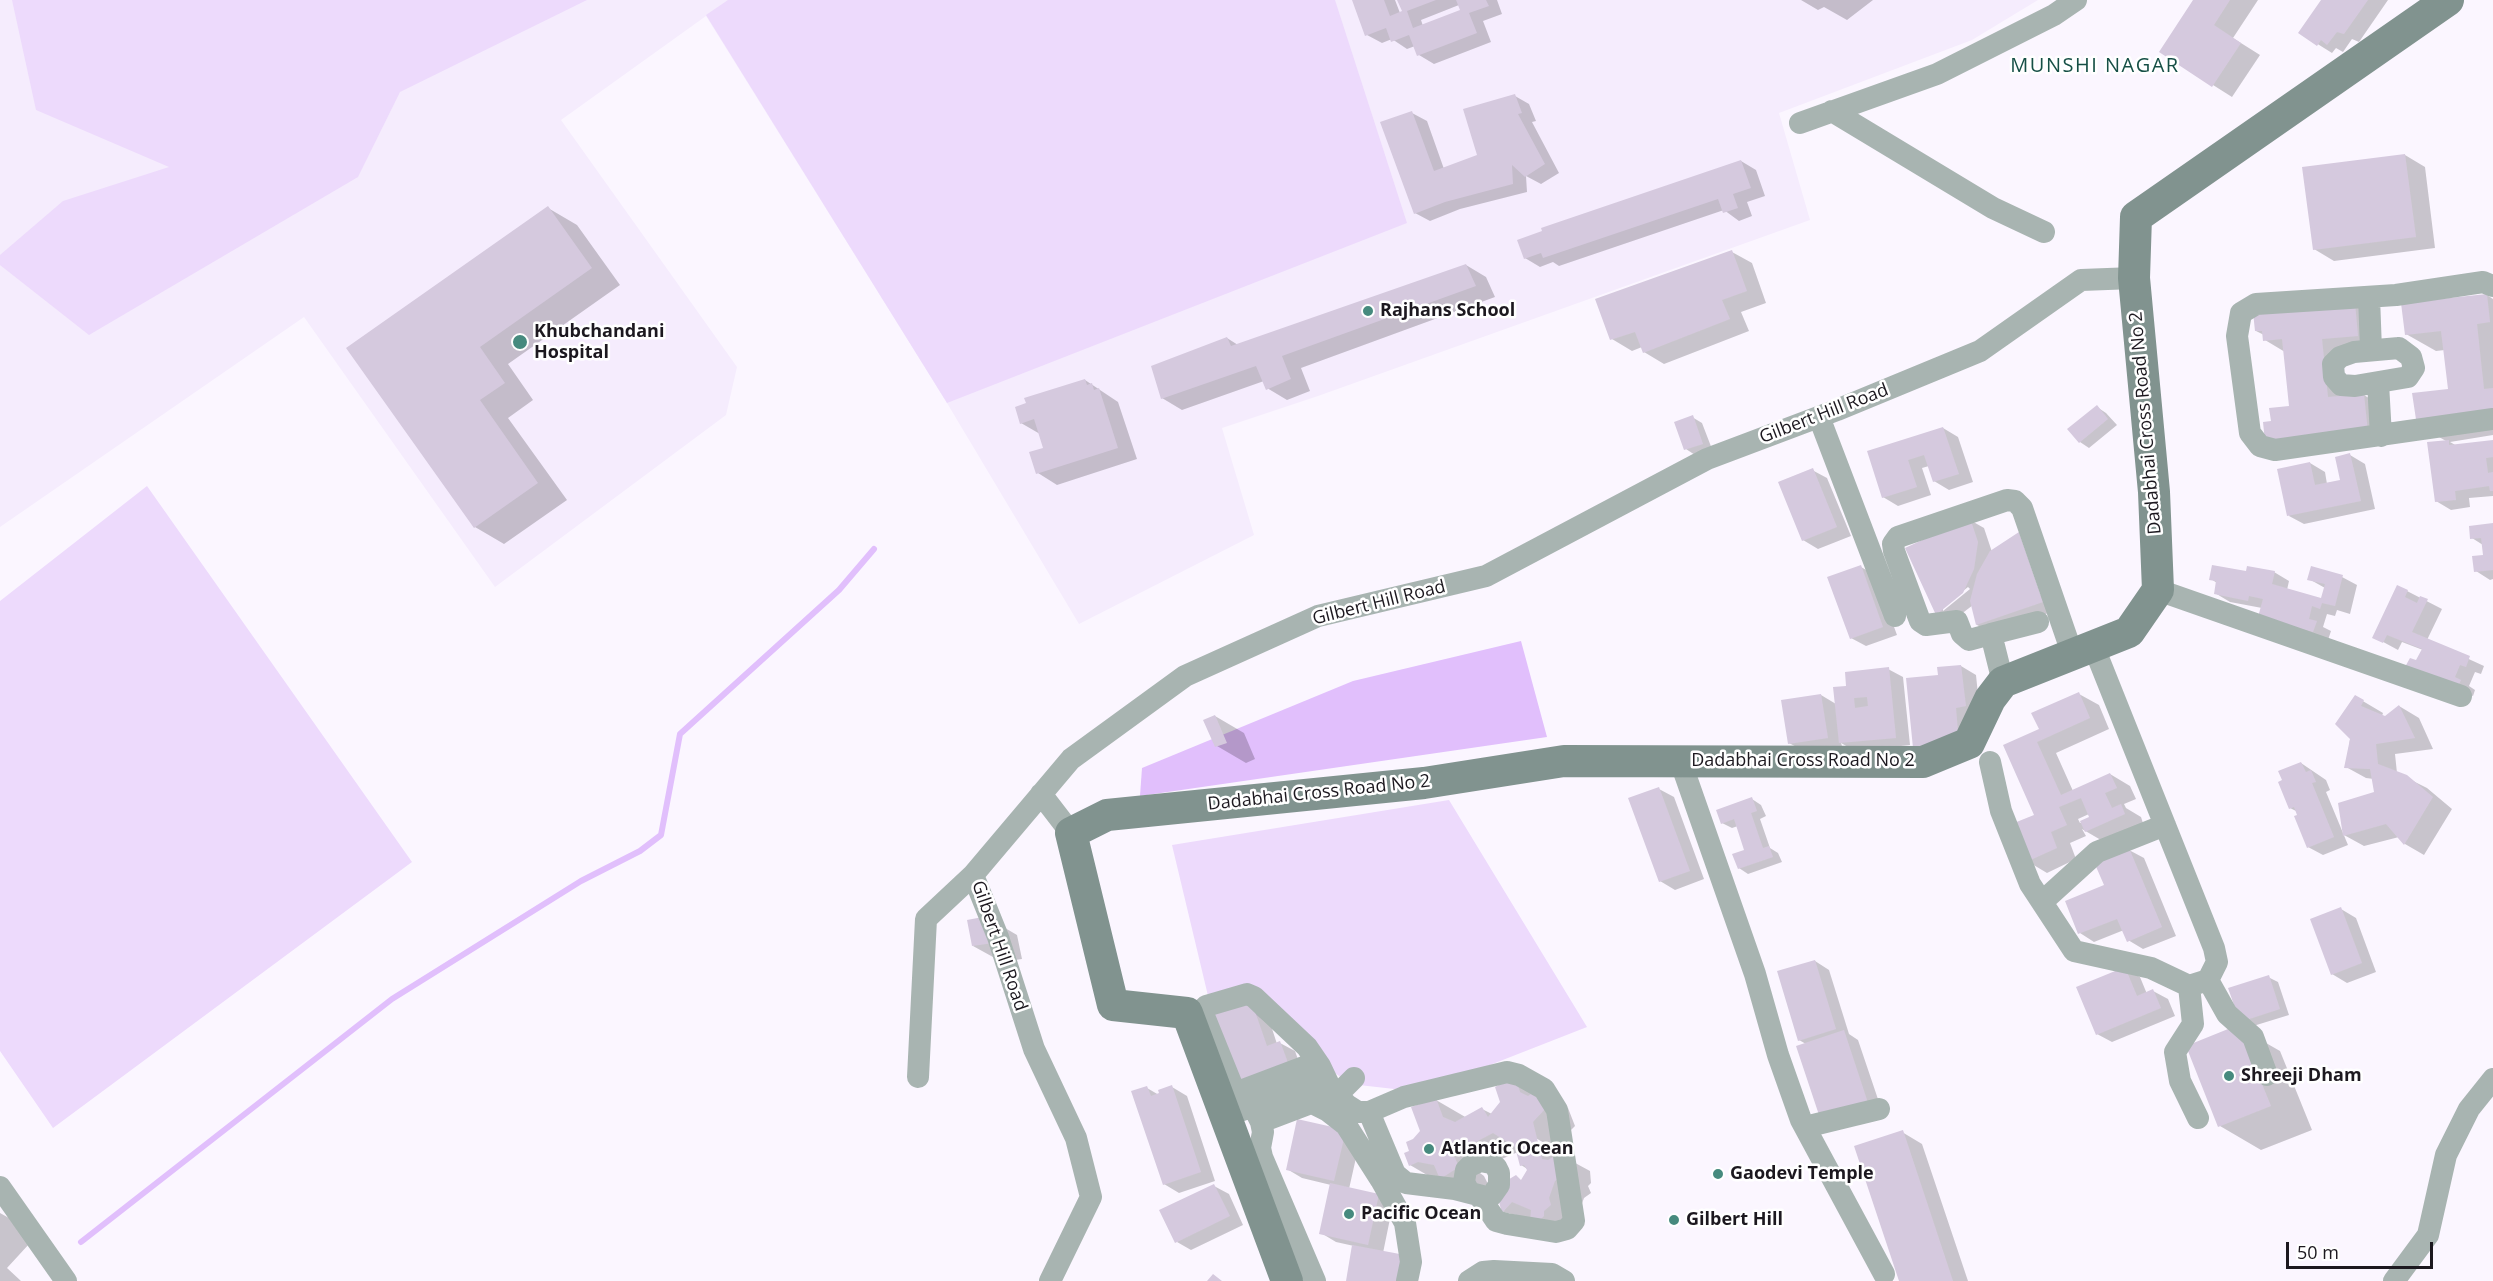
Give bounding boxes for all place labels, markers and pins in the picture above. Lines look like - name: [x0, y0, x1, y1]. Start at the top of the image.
- place label: Rajhans School: [1380, 300, 1515, 322]
- marker: Rajhans School: [1361, 304, 1375, 318]
- place label: Khubchandani Hospital: [534, 321, 664, 364]
- marker: Khubchandani Hospital: [511, 333, 529, 351]
- place label: Shreeji Dham: [2241, 1065, 2362, 1087]
- marker: Shreeji Dham: [2222, 1069, 2236, 1083]
- place label: Atlantic Ocean: [1441, 1138, 1574, 1160]
- marker: Atlantic Ocean: [1422, 1142, 1436, 1156]
- place label: Gaodevi Temple: [1730, 1163, 1874, 1185]
- marker: Gaodevi Temple: [1711, 1167, 1725, 1181]
- place label: Pacific Ocean: [1361, 1203, 1481, 1225]
- marker: Pacific Ocean: [1342, 1207, 1356, 1221]
- place label: Gilbert Hill: [1686, 1209, 1783, 1231]
- marker: Gilbert Hill: [1667, 1213, 1681, 1227]

